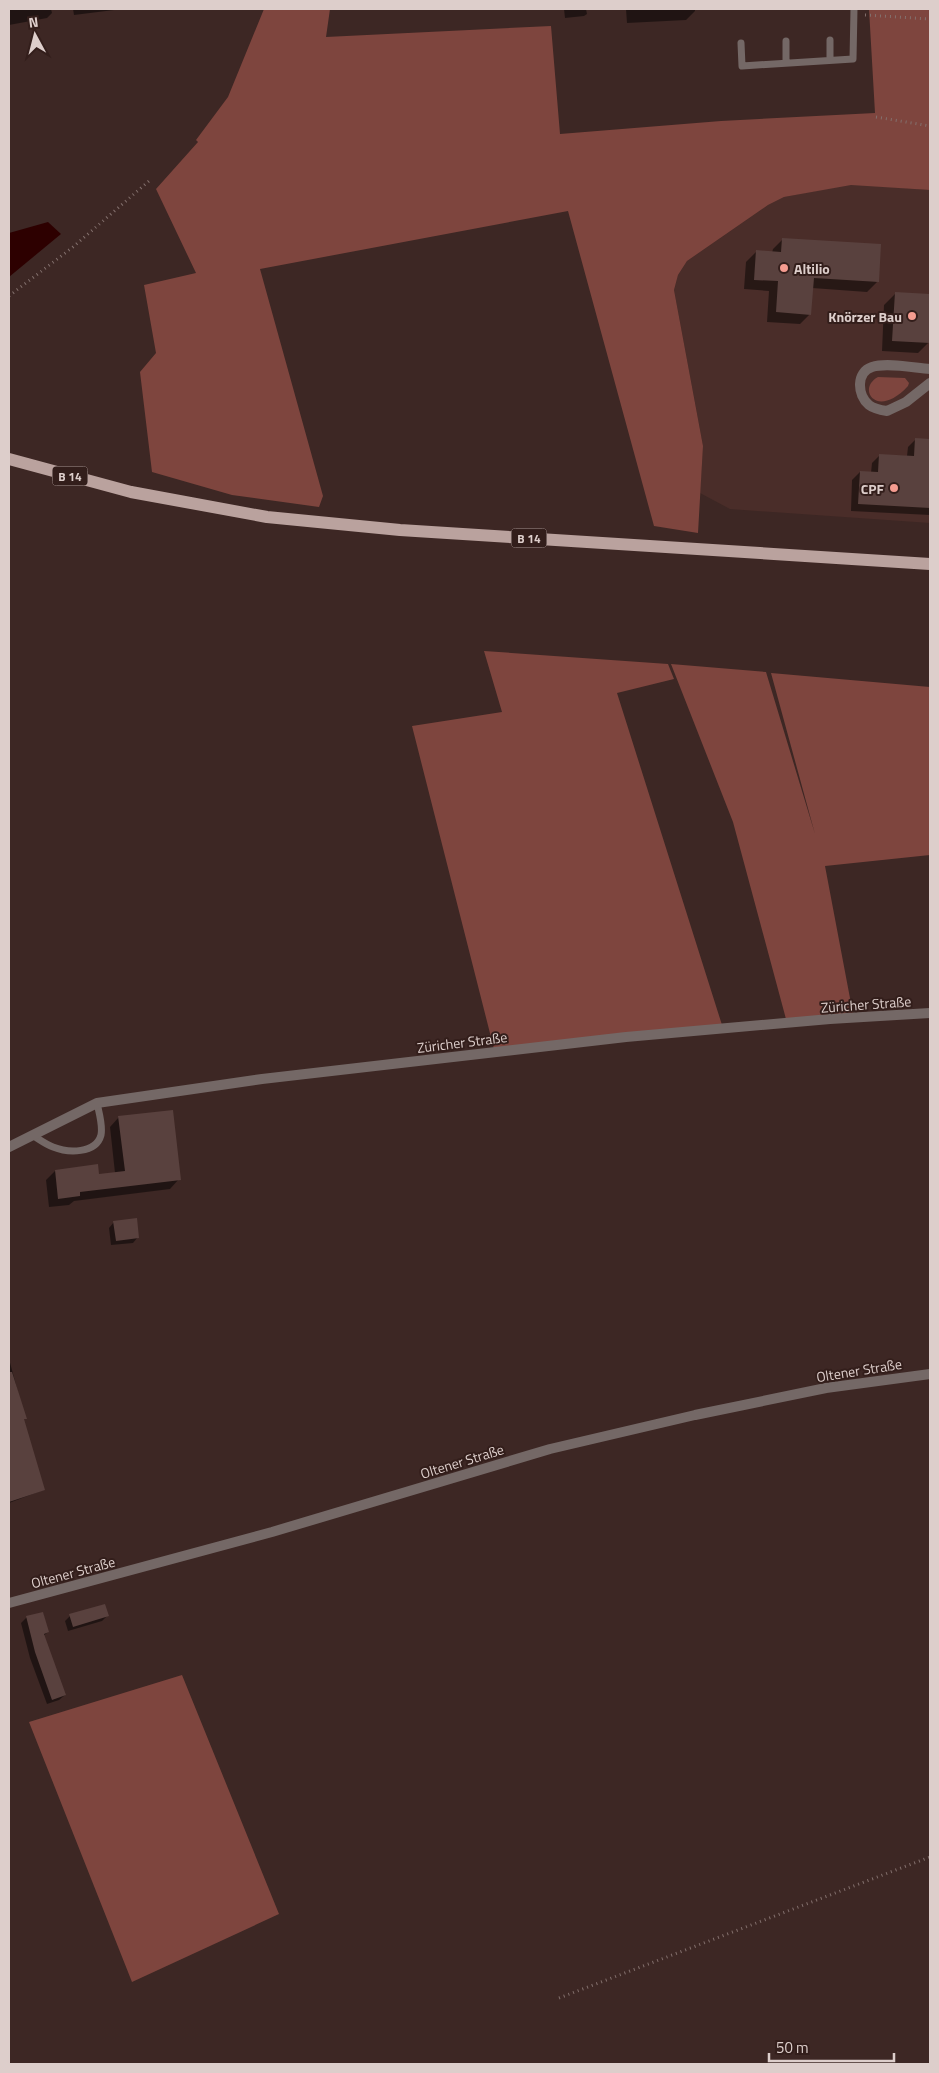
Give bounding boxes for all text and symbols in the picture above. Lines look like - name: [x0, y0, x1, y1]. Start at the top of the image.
- north arrow: [10, 10, 60, 60]
- text: N: [27, 11, 39, 33]
- place label: Altilio: [794, 258, 830, 279]
- marker: Altilio: [778, 262, 790, 274]
- place label: Knörzer Bau: [828, 306, 902, 327]
- marker: Knörzer Bau: [906, 310, 918, 322]
- road number: B 14: [52, 466, 88, 486]
- place label: CPF: [861, 478, 885, 499]
- marker: CPF: [888, 482, 900, 494]
- road number: B 14: [512, 528, 546, 548]
- street label: Züricher Straße: [820, 990, 912, 1018]
- street label: Züricher Straße: [416, 1026, 508, 1058]
- street label: Oltener Straße: [815, 1353, 903, 1387]
- street label: Oltener Straße: [418, 1438, 506, 1484]
- street label: Oltener Straße: [29, 1551, 117, 1593]
- scale bar: [769, 2030, 894, 2062]
- text: 50 m: [776, 2036, 809, 2059]

